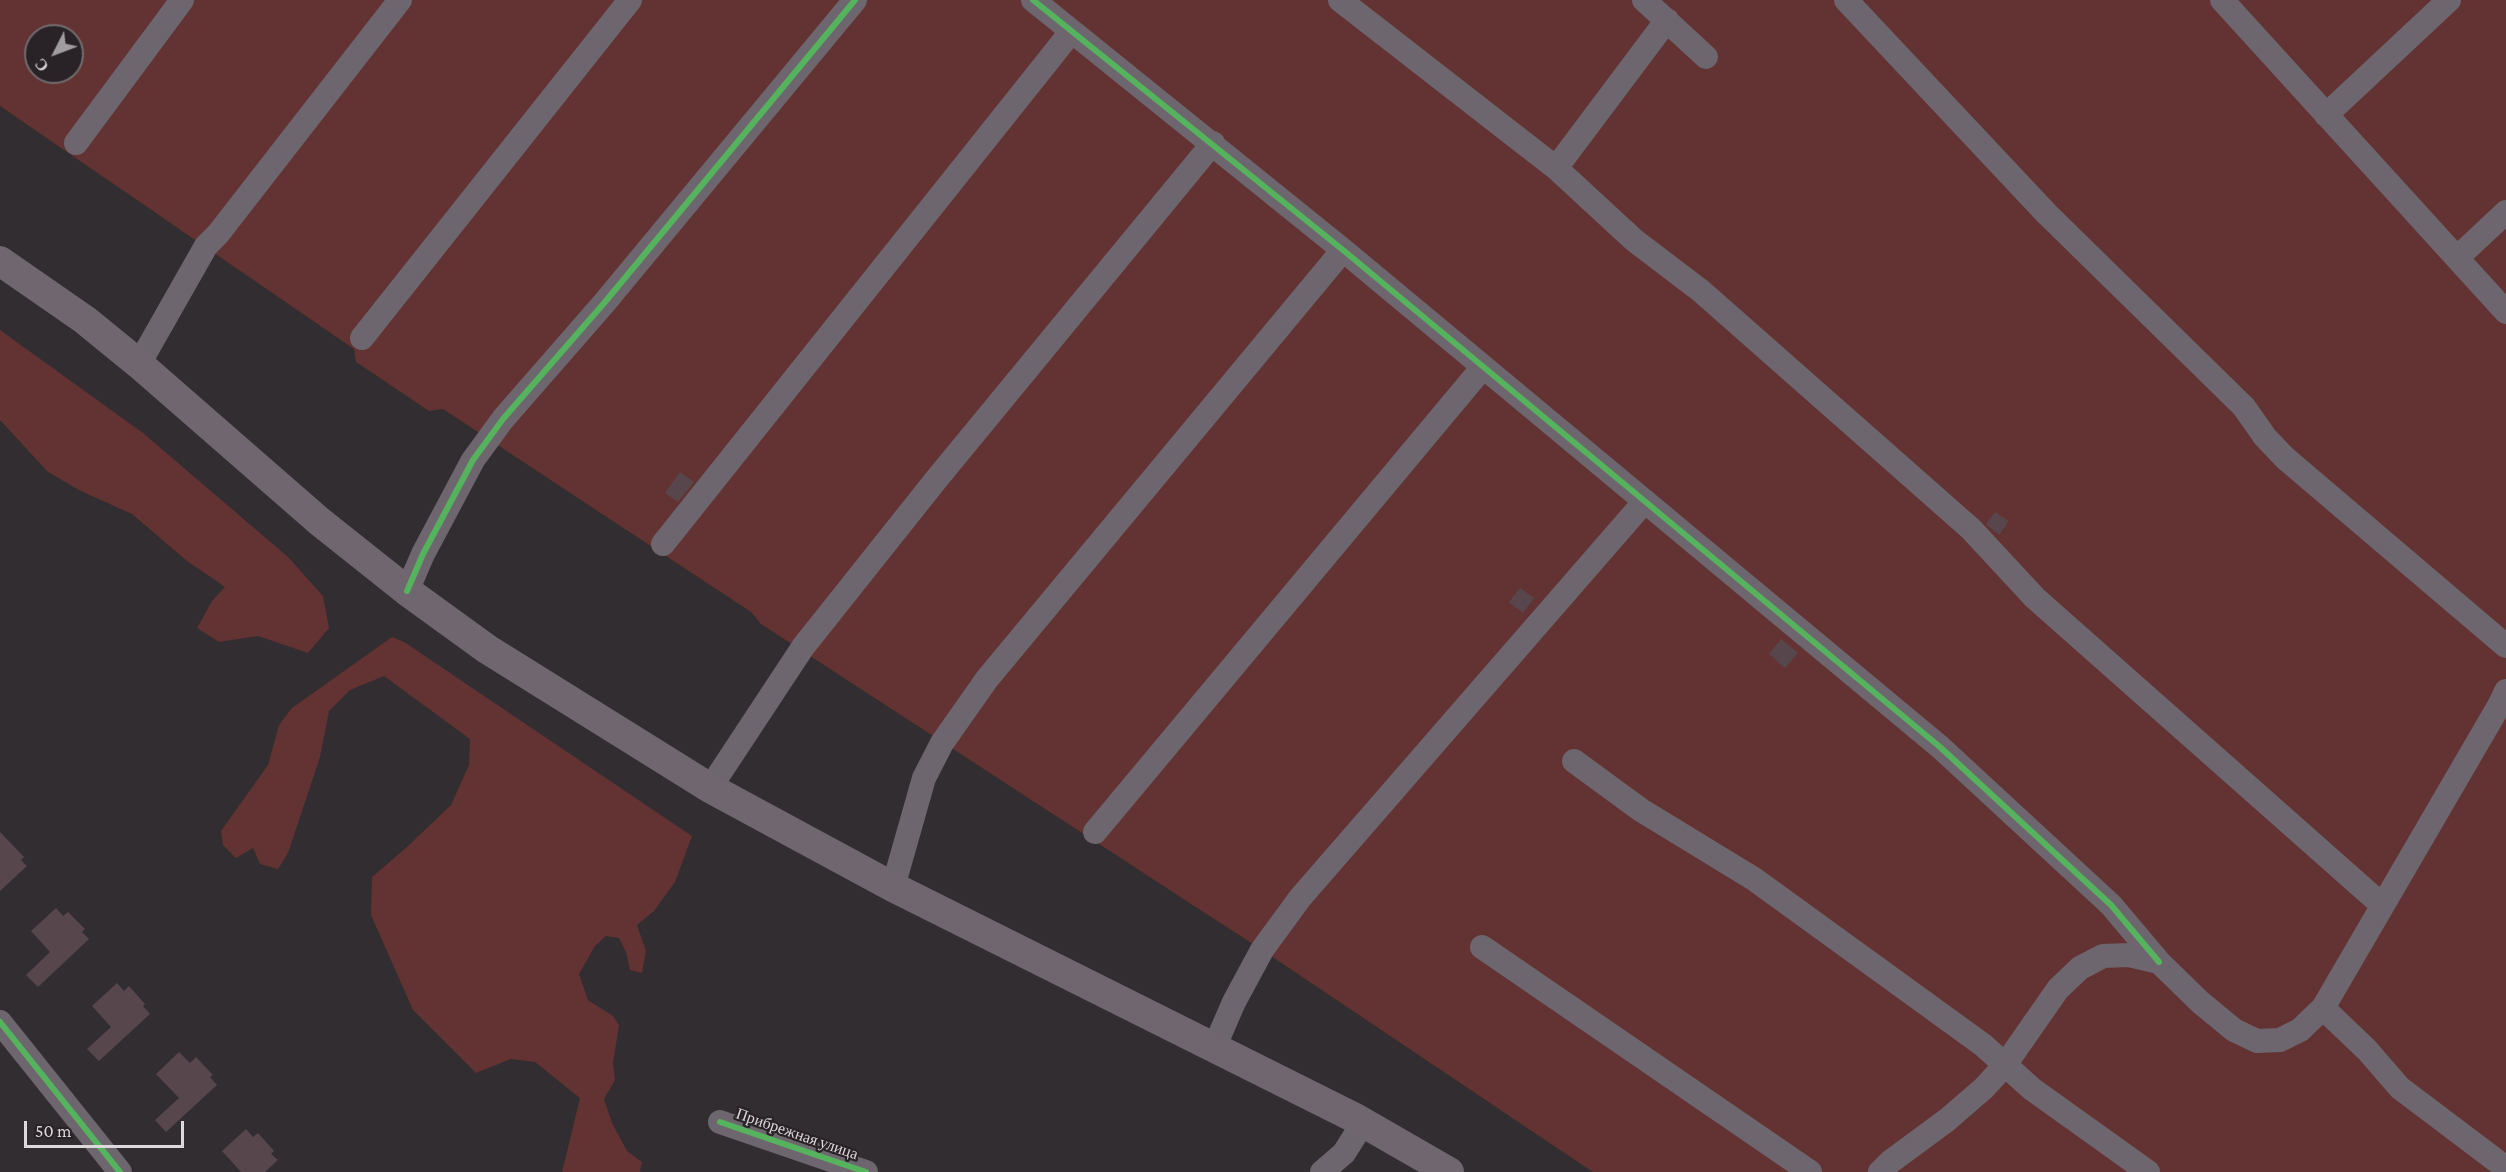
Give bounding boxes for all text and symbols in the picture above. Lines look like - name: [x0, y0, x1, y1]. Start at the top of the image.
- north arrow: [24, 24, 84, 84]
- text: С: [32, 55, 52, 75]
- street label: Прибрежная улица: [733, 1104, 861, 1164]
- scale bar: [27, 1109, 188, 1147]
- text: 50 m: [35, 1121, 72, 1141]

